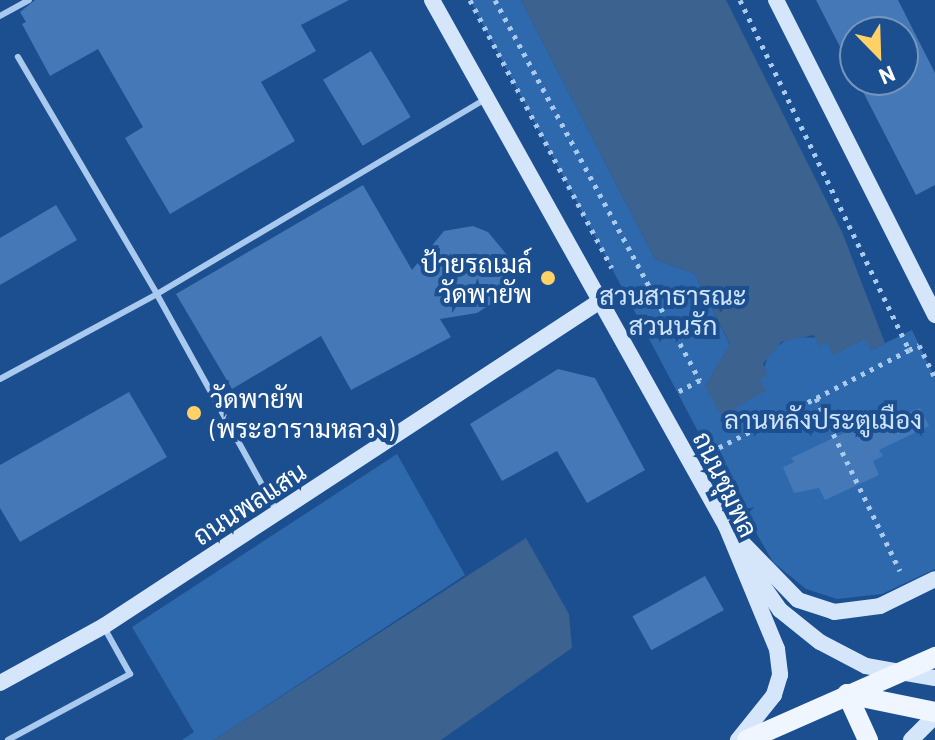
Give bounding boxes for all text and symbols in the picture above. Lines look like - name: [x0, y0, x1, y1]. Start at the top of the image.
- north arrow: [839, 16, 919, 96]
- text: N: [876, 61, 899, 91]
- place label: ป้ายรถเมล์ วัดพายัพ: [421, 247, 532, 308]
- marker: ป้ายรถเมล์ วัดพายัพ: [539, 269, 557, 287]
- park label: สวนสาธารณะ สวนนรัก: [599, 279, 747, 340]
- place label: วัดพายัพ (พระอารามหลวง): [210, 382, 395, 444]
- park label: ลานหลังประตูเมือง: [724, 403, 922, 435]
- marker: วัดพายัพ (พระอารามหลวง): [185, 404, 203, 422]
- street label: ถนนชุมพล: [687, 426, 765, 542]
- street label: ถนนพลแสน: [187, 455, 311, 551]

